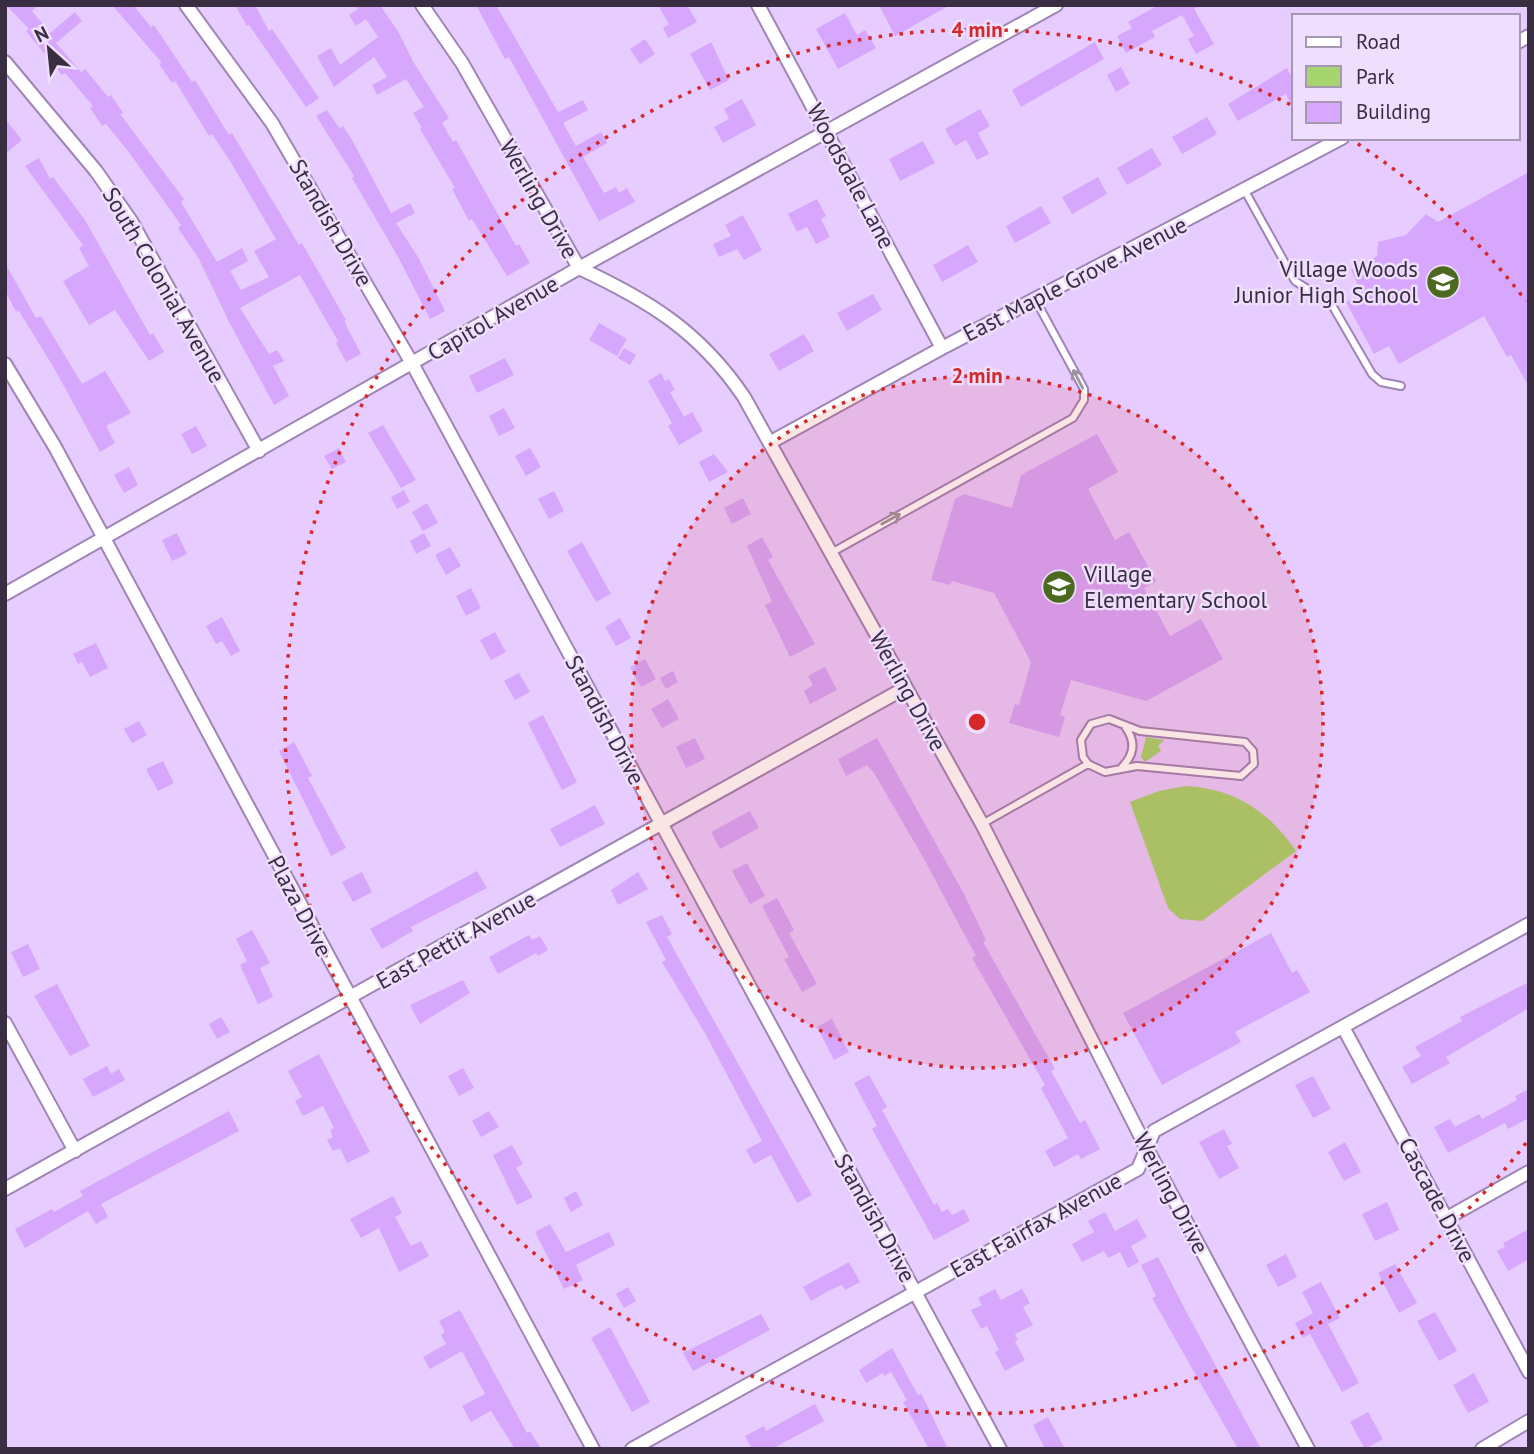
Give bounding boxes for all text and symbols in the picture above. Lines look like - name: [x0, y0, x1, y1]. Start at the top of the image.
- north arrow: [14, 14, 84, 84]
- legend: [1292, 14, 1520, 140]
- text: 4 min: [951, 16, 1003, 43]
- text: N: [30, 20, 52, 47]
- text: Road: [1356, 28, 1400, 55]
- text: Park: [1356, 63, 1395, 90]
- street label: Woodsdale Lane: [801, 98, 902, 253]
- text: Building: [1356, 98, 1431, 125]
- street label: Werling Drive: [494, 134, 585, 264]
- street label: Standish Drive: [283, 154, 380, 292]
- street label: South Colonial Avenue: [97, 182, 232, 388]
- street label: East Maple Grove Avenue: [958, 209, 1192, 348]
- place label: Village Woods Junior High School: [1234, 254, 1418, 309]
- school or university icon: Village Woods Junior High School: [1424, 263, 1462, 301]
- street label: Capitol Avenue: [422, 268, 563, 367]
- text: 2 min: [951, 362, 1003, 389]
- one-way arrow: [1071, 369, 1084, 390]
- one-way arrow: [880, 512, 901, 525]
- place label: Village Elementary School: [1083, 559, 1268, 614]
- school or university icon: Village Elementary School: [1040, 568, 1078, 606]
- street label: Werling Drive: [863, 626, 953, 756]
- street label: Standish Drive: [559, 650, 652, 789]
- centre of rings: [965, 710, 989, 734]
- street label: Plaza Drive: [262, 850, 339, 961]
- street label: East Pettit Avenue: [371, 884, 541, 995]
- street label: Werling Drive: [1127, 1127, 1215, 1258]
- street label: Cascade Drive: [1392, 1132, 1482, 1267]
- street label: Standish Drive: [828, 1148, 923, 1287]
- street label: East Fairfax Avenue: [945, 1165, 1127, 1284]

